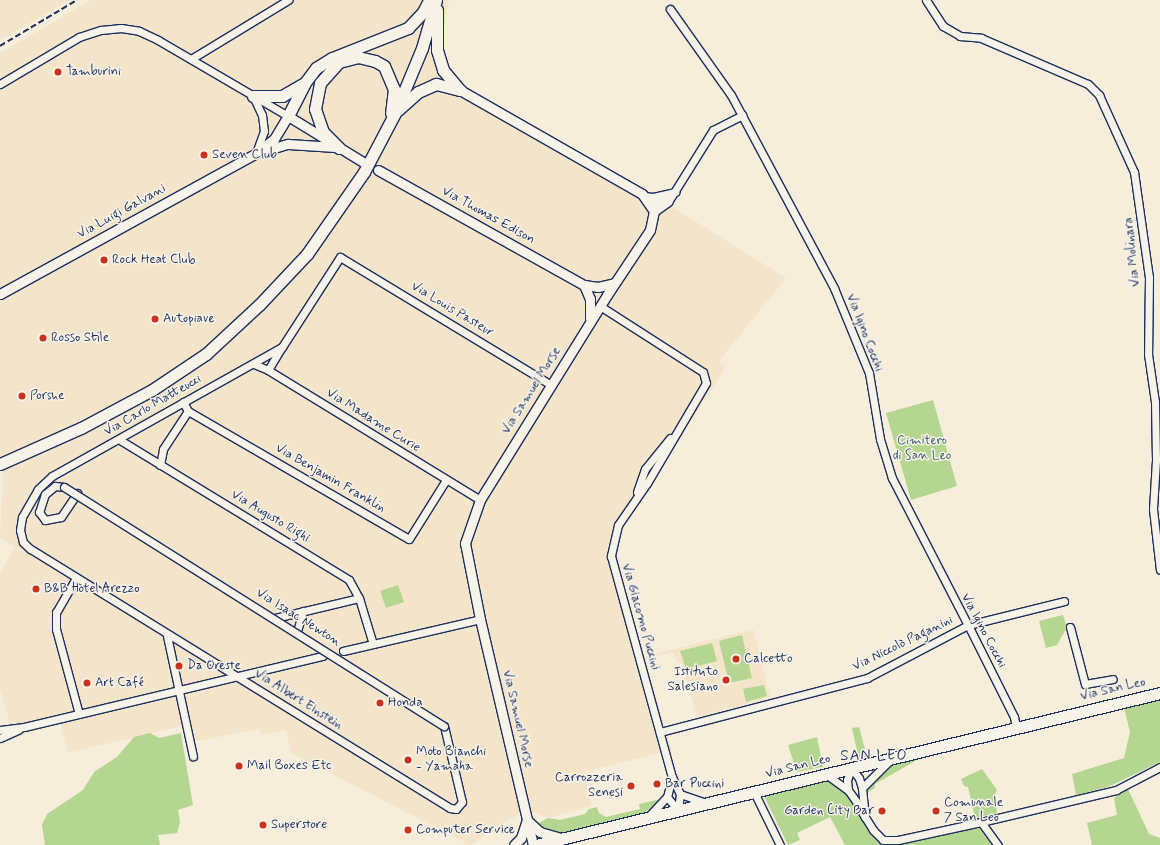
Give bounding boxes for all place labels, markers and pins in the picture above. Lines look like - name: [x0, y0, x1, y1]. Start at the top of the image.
- place label: Tamburini: [66, 64, 121, 80]
- marker: Tamburini: [53, 67, 63, 77]
- place label: Seven Club: [212, 147, 277, 163]
- marker: Seven Club: [199, 150, 209, 160]
- place label: Rock Heat Club: [112, 252, 195, 268]
- marker: Rock Heat Club: [99, 255, 109, 265]
- place label: Autopiave: [163, 311, 215, 327]
- marker: Autopiave: [150, 314, 160, 324]
- place label: Rosso Stile: [51, 330, 109, 346]
- marker: Rosso Stile: [38, 333, 48, 343]
- place label: Porshe: [30, 388, 64, 404]
- marker: Porshe: [17, 391, 27, 401]
- place label: B&B Hotel Arezzo: [44, 581, 140, 597]
- marker: B&B Hotel Arezzo: [31, 584, 41, 594]
- place label: Calcetto: [744, 651, 793, 667]
- marker: Calcetto: [731, 654, 741, 664]
- place label: Da Oreste: [187, 658, 242, 674]
- marker: Da Oreste: [174, 661, 184, 671]
- place label: Istituto Salesiano: [668, 665, 718, 696]
- place label: Art Café: [95, 675, 145, 691]
- marker: Istituto Salesiano: [721, 675, 731, 685]
- marker: Art Café: [82, 678, 92, 688]
- place label: Honda: [388, 695, 422, 711]
- marker: Honda: [375, 698, 385, 708]
- place label: Moto Bianchi - Yamaha: [416, 745, 486, 776]
- marker: Moto Bianchi - Yamaha: [403, 755, 413, 765]
- place label: Mail Boxes Etc: [247, 758, 331, 774]
- marker: Mail Boxes Etc: [234, 761, 244, 771]
- place label: Carrozzeria Senesi: [555, 771, 623, 802]
- place label: Bar Puccini: [665, 776, 725, 792]
- marker: Bar Puccini: [652, 779, 662, 789]
- marker: Carrozzeria Senesi: [626, 781, 636, 791]
- place label: Comunale 7 San Leo: [944, 796, 1003, 827]
- place label: Garden City Bar: [785, 803, 874, 819]
- marker: Garden City Bar: [877, 806, 887, 816]
- marker: Comunale 7 San Leo: [931, 806, 941, 816]
- place label: Superstore: [271, 817, 327, 833]
- marker: Superstore: [258, 820, 268, 830]
- place label: Computer Service: [416, 822, 514, 838]
- marker: Computer Service: [403, 825, 413, 835]

